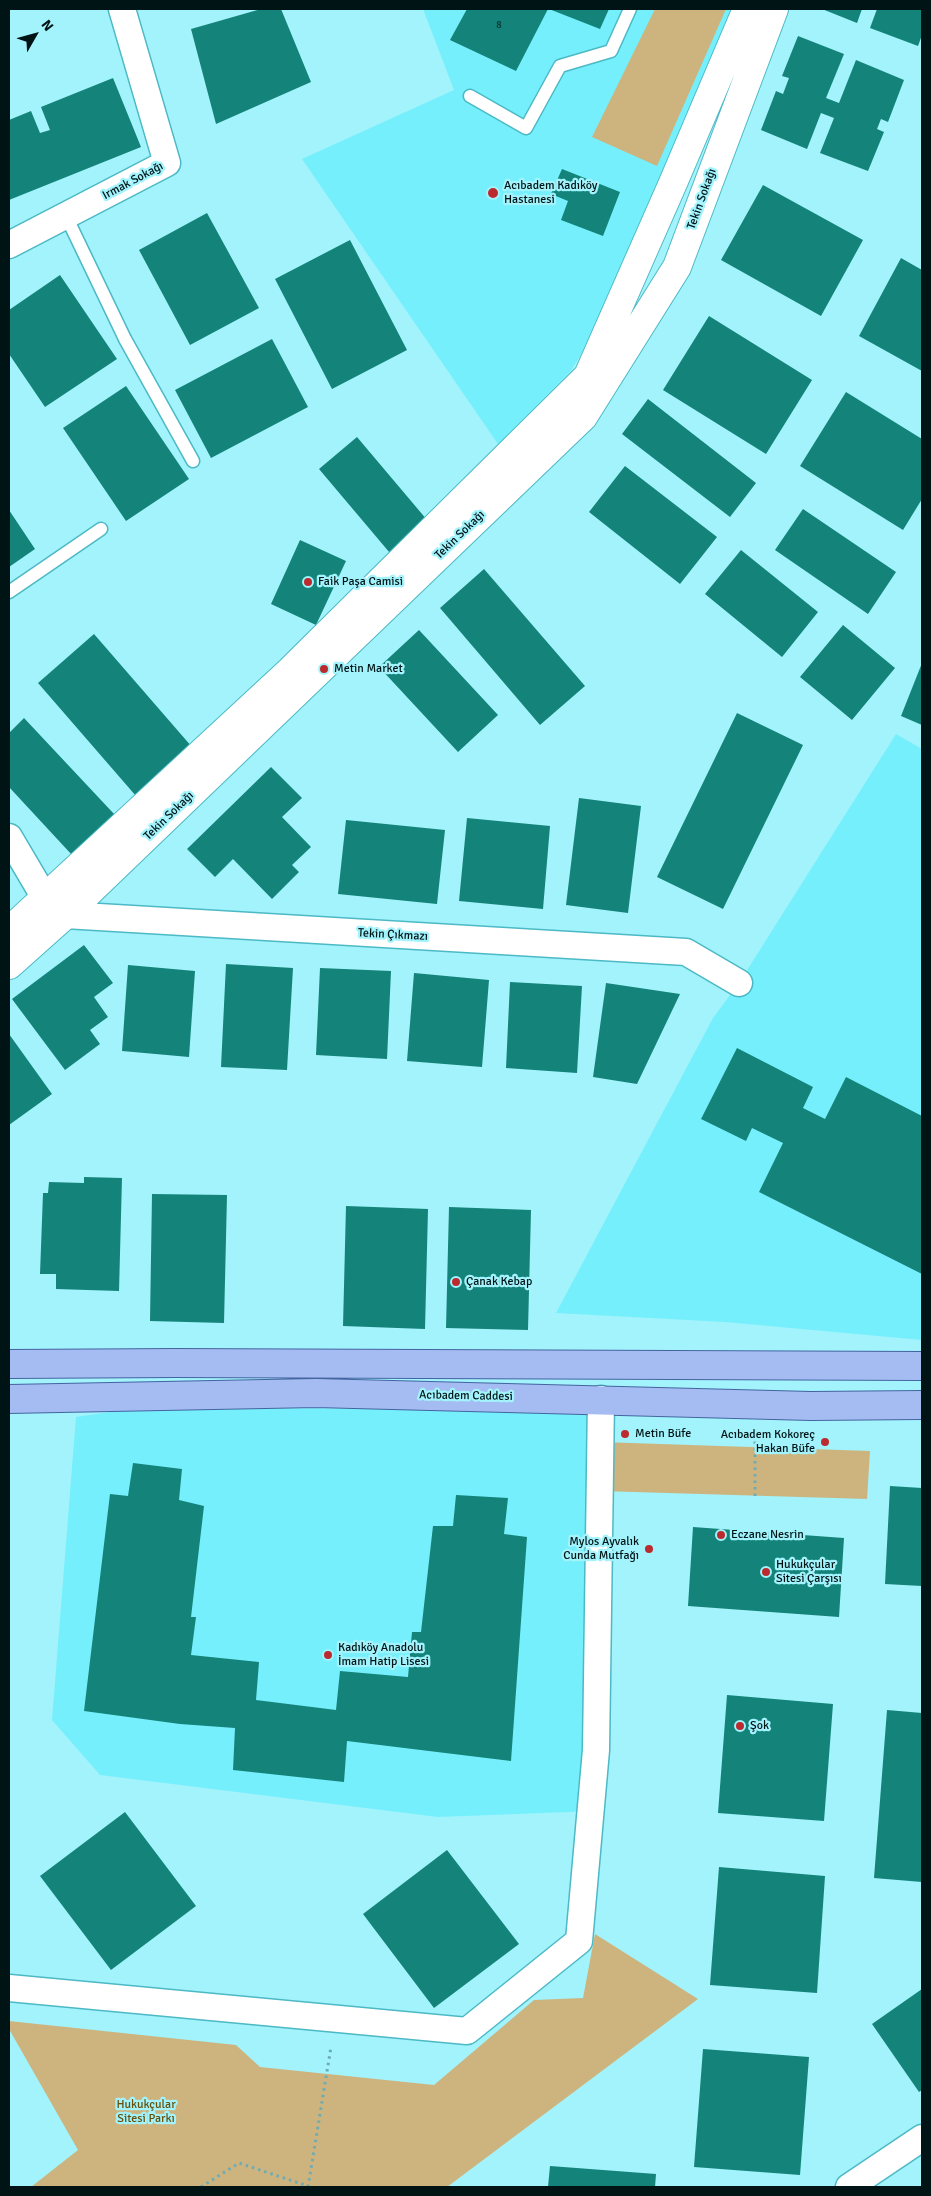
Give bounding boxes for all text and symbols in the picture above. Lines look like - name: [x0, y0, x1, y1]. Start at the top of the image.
- north arrow: [10, 10, 60, 60]
- text: N: [38, 16, 57, 35]
- house number: 8: [496, 19, 502, 31]
- street label: Irmak Sokağı: [100, 159, 166, 203]
- street label: Tekin Sokağı: [684, 167, 720, 231]
- place label: Acıbadem Kadıköy Hastanesi: [504, 179, 597, 207]
- marker: Acıbadem Kadıköy Hastanesi: [486, 186, 500, 200]
- street label: Tekin Sokağı: [432, 508, 488, 562]
- place label: Faik Paşa Camisi: [318, 575, 403, 589]
- marker: Faik Paşa Camisi: [302, 576, 314, 588]
- place label: Metin Market: [334, 662, 403, 676]
- marker: Metin Market: [318, 663, 330, 675]
- street label: Tekin Sokağı: [141, 789, 197, 843]
- street label: Tekin Çıkmazı: [358, 926, 428, 944]
- place label: Çanak Kebap: [466, 1275, 532, 1289]
- marker: Çanak Kebap: [450, 1276, 462, 1288]
- street label: Acıbadem Caddesi: [419, 1388, 513, 1404]
- place label: Metin Büfe: [635, 1427, 691, 1441]
- marker: Metin Büfe: [619, 1428, 631, 1440]
- place label: Acıbadem Kokoreç Hakan Büfe: [721, 1428, 815, 1456]
- marker: Acıbadem Kokoreç Hakan Büfe: [819, 1436, 831, 1448]
- place label: Eczane Nesrin: [731, 1528, 804, 1542]
- marker: Eczane Nesrin: [715, 1529, 727, 1541]
- place label: Mylos Ayvalık Cunda Mutfağı: [563, 1535, 639, 1563]
- marker: Mylos Ayvalık Cunda Mutfağı: [643, 1543, 655, 1555]
- place label: Hukukçular Sitesi Çarşısı: [776, 1558, 842, 1586]
- marker: Hukukçular Sitesi Çarşısı: [760, 1566, 772, 1578]
- place label: Kadıköy Anadolu İmam Hatip Lisesi: [338, 1641, 429, 1669]
- marker: Kadıköy Anadolu İmam Hatip Lisesi: [322, 1649, 334, 1661]
- place label: Şok: [750, 1719, 769, 1733]
- marker: Şok: [734, 1720, 746, 1732]
- park label: Hukukçular Sitesi Parkı: [116, 2098, 176, 2126]

